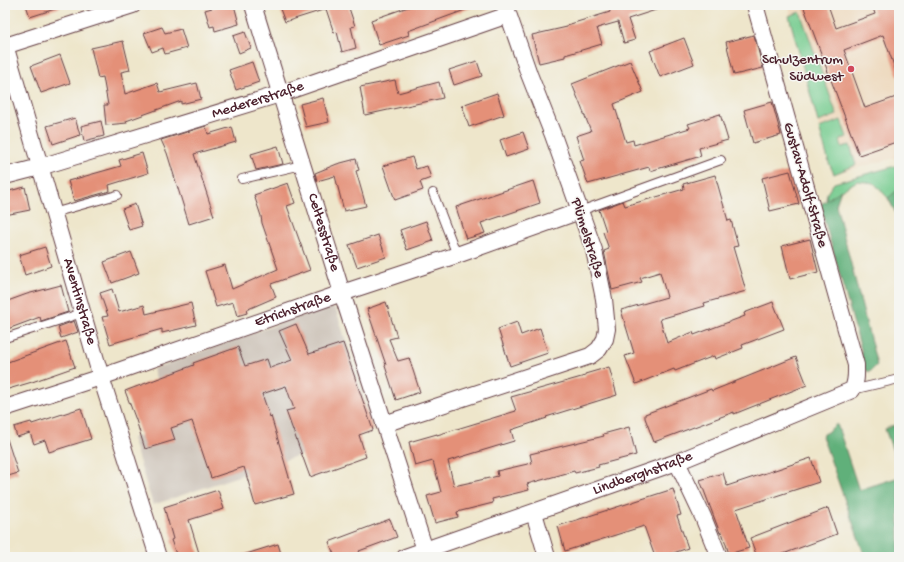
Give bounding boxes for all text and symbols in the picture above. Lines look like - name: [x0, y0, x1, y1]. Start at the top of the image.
- place label: Schulzentrum Südwest: [762, 51, 845, 86]
- marker: Schulzentrum Südwest: [846, 64, 856, 74]
- street label: Medererstraße: [210, 77, 306, 123]
- street label: Gustav-Adolf-Straße: [779, 120, 832, 250]
- street label: Celtesstraße: [303, 191, 344, 274]
- street label: Plümelstraße: [566, 195, 608, 280]
- street label: Aventinstraße: [58, 256, 100, 347]
- street label: Etrichstraße: [252, 288, 333, 332]
- street label: Lindberghstraße: [591, 447, 696, 500]

